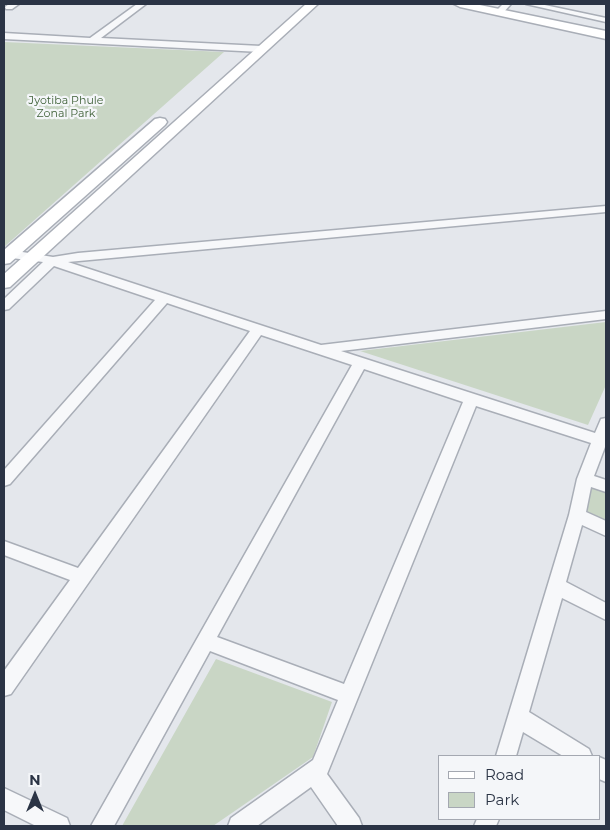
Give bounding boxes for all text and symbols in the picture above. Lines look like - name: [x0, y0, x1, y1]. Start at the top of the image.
- park label: Jyotiba Phule Zonal Park: [29, 94, 103, 120]
- legend: [438, 755, 600, 820]
- text: Road: [485, 765, 524, 784]
- north arrow: [10, 770, 60, 820]
- text: N: [29, 771, 41, 789]
- text: Park: [485, 790, 519, 809]

